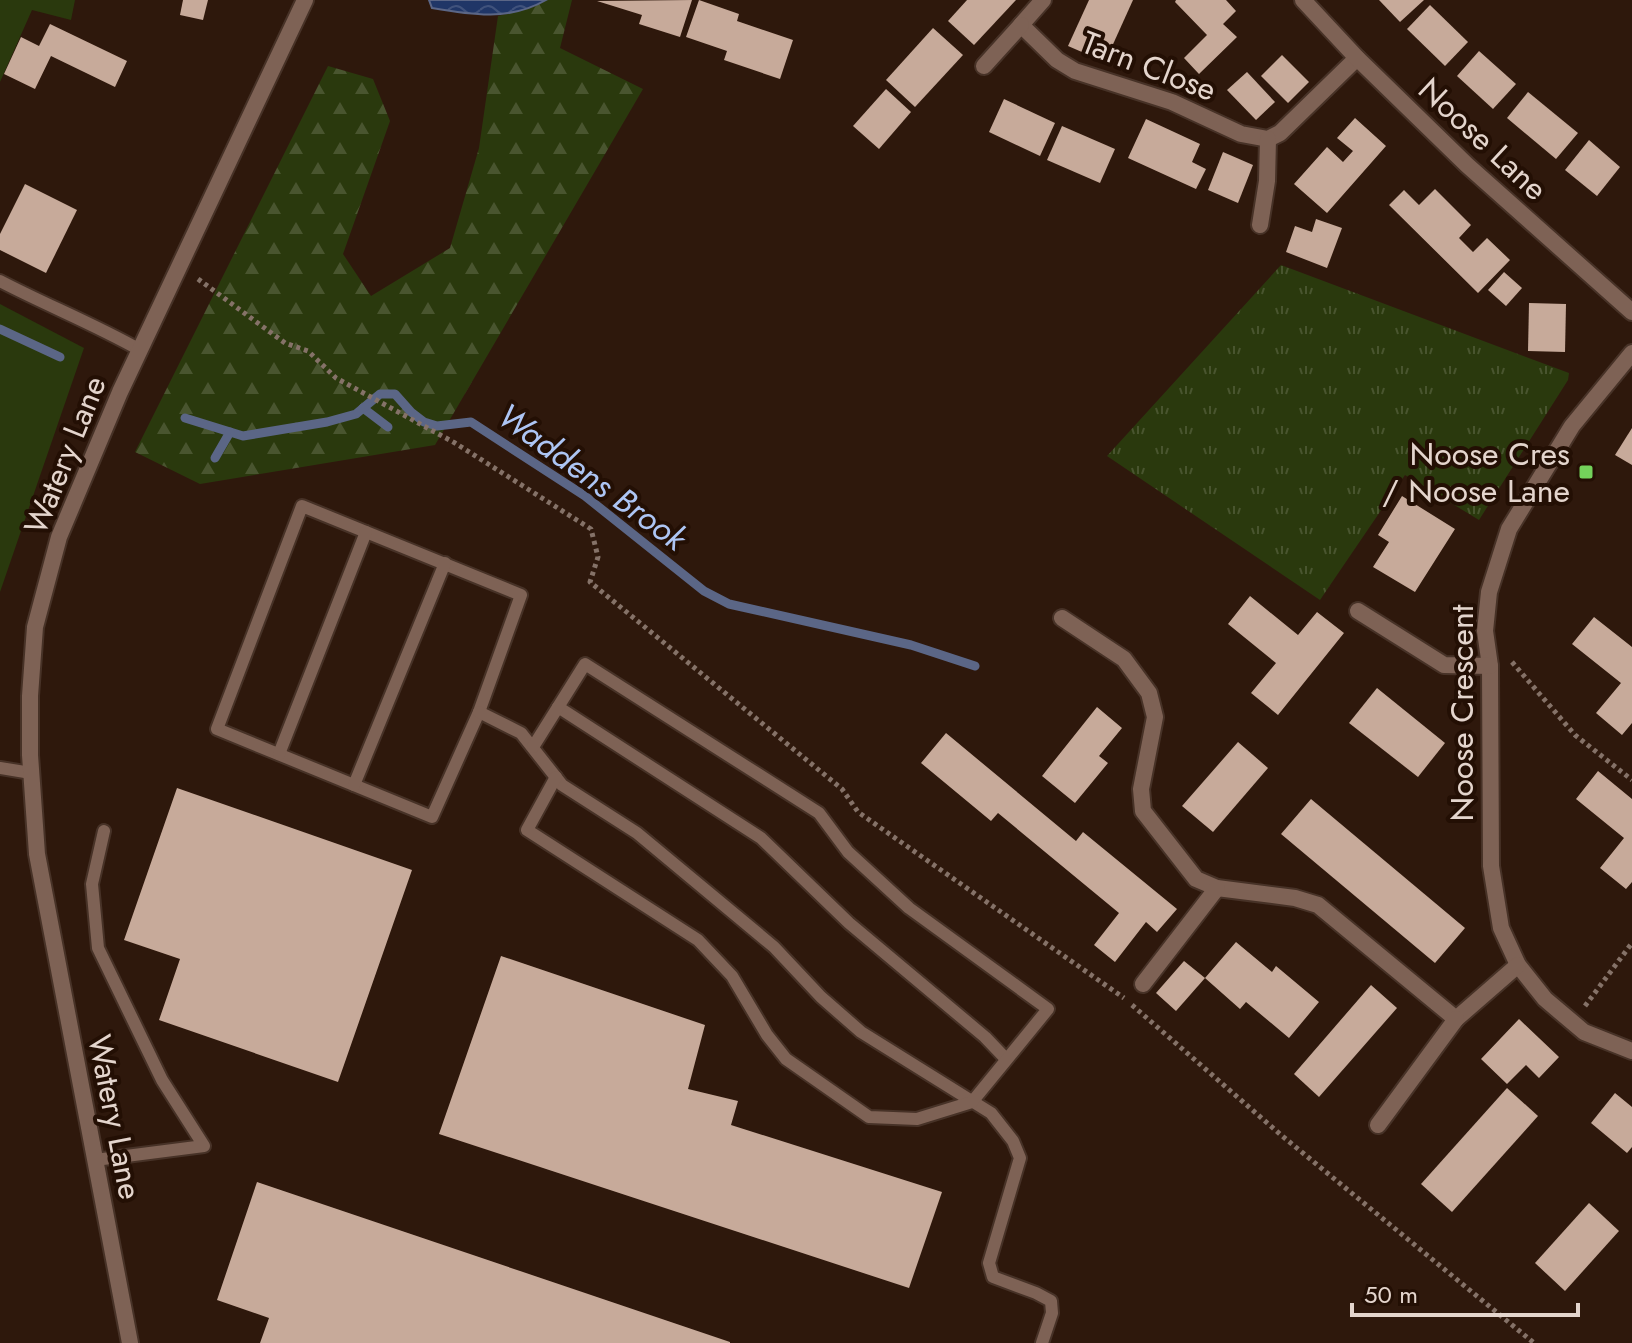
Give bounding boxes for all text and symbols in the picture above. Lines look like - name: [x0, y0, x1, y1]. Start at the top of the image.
- street label: Tarn Close: [1075, 19, 1223, 113]
- street label: Noose Lane: [1408, 67, 1558, 211]
- street label: Watery Lane: [12, 369, 118, 541]
- water label: Waddens Brook: [487, 392, 698, 563]
- place label: Noose Cres / Noose Lane: [1382, 431, 1570, 514]
- marker: Noose Cres / Noose Lane: [1577, 463, 1595, 481]
- street label: Noose Crescent: [1439, 604, 1485, 821]
- street label: Watery Lane: [77, 1031, 153, 1203]
- scale bar: [1352, 1267, 1578, 1317]
- text: 50 m: [1364, 1277, 1418, 1312]

